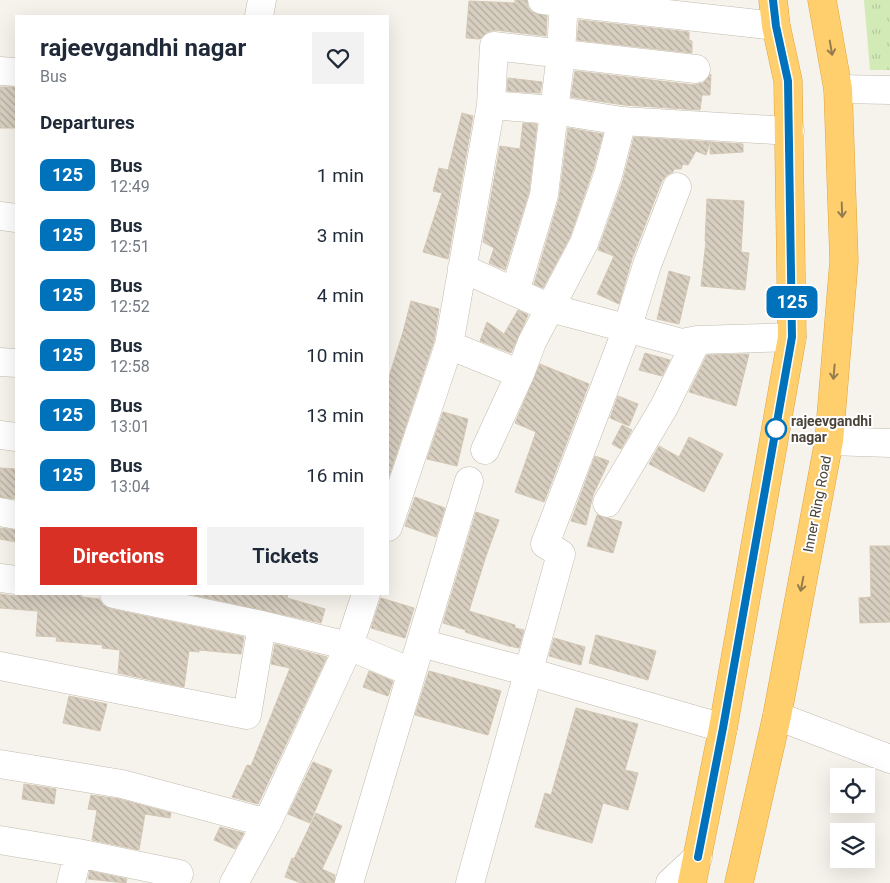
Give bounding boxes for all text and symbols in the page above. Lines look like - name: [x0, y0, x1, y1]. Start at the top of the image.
- button: heart: [312, 32, 364, 84]
- text: rajeevgandhi nagar: [40, 34, 246, 62]
- one-way arrow: [826, 40, 836, 56]
- text: Bus: [40, 67, 67, 86]
- text: Departures: [40, 111, 135, 134]
- text: Bus: [110, 154, 143, 177]
- text: 125: [52, 164, 83, 185]
- text: 1 min: [317, 164, 364, 187]
- text: 12:49: [110, 177, 150, 196]
- one-way arrow: [837, 201, 847, 217]
- text: Bus: [110, 214, 143, 237]
- text: 125: [52, 224, 83, 245]
- text: 3 min: [317, 224, 364, 247]
- text: 12:51: [110, 237, 150, 256]
- text: Bus: [110, 274, 143, 297]
- text: 125: [52, 284, 83, 305]
- text: 4 min: [317, 284, 364, 307]
- line badge: 125: [763, 286, 821, 318]
- text: 125: [777, 291, 807, 312]
- text: 12:52: [110, 297, 150, 316]
- text: Bus: [110, 334, 143, 357]
- text: 125: [52, 344, 83, 365]
- text: 10 min: [306, 344, 364, 367]
- text: 12:58: [110, 357, 150, 376]
- one-way arrow: [830, 364, 839, 380]
- text: Bus: [110, 394, 143, 417]
- text: 125: [52, 404, 83, 425]
- text: 13 min: [306, 404, 364, 427]
- place label: rajeevgandhi nagar: [791, 413, 872, 445]
- text: 13:01: [110, 417, 150, 436]
- marker: rajeevgandhi nagar: [765, 418, 787, 440]
- text: Bus: [110, 454, 143, 477]
- street label: Inner Ring Road: [800, 454, 834, 554]
- text: 125: [52, 464, 83, 485]
- text: 16 min: [306, 464, 364, 487]
- text: 13:04: [110, 477, 150, 496]
- button: Directions: [40, 527, 197, 585]
- button: Tickets: [207, 527, 364, 585]
- one-way arrow: [797, 576, 806, 592]
- map controls: [830, 768, 875, 868]
- button: locate: [830, 768, 875, 813]
- button: layers: [830, 823, 875, 868]

